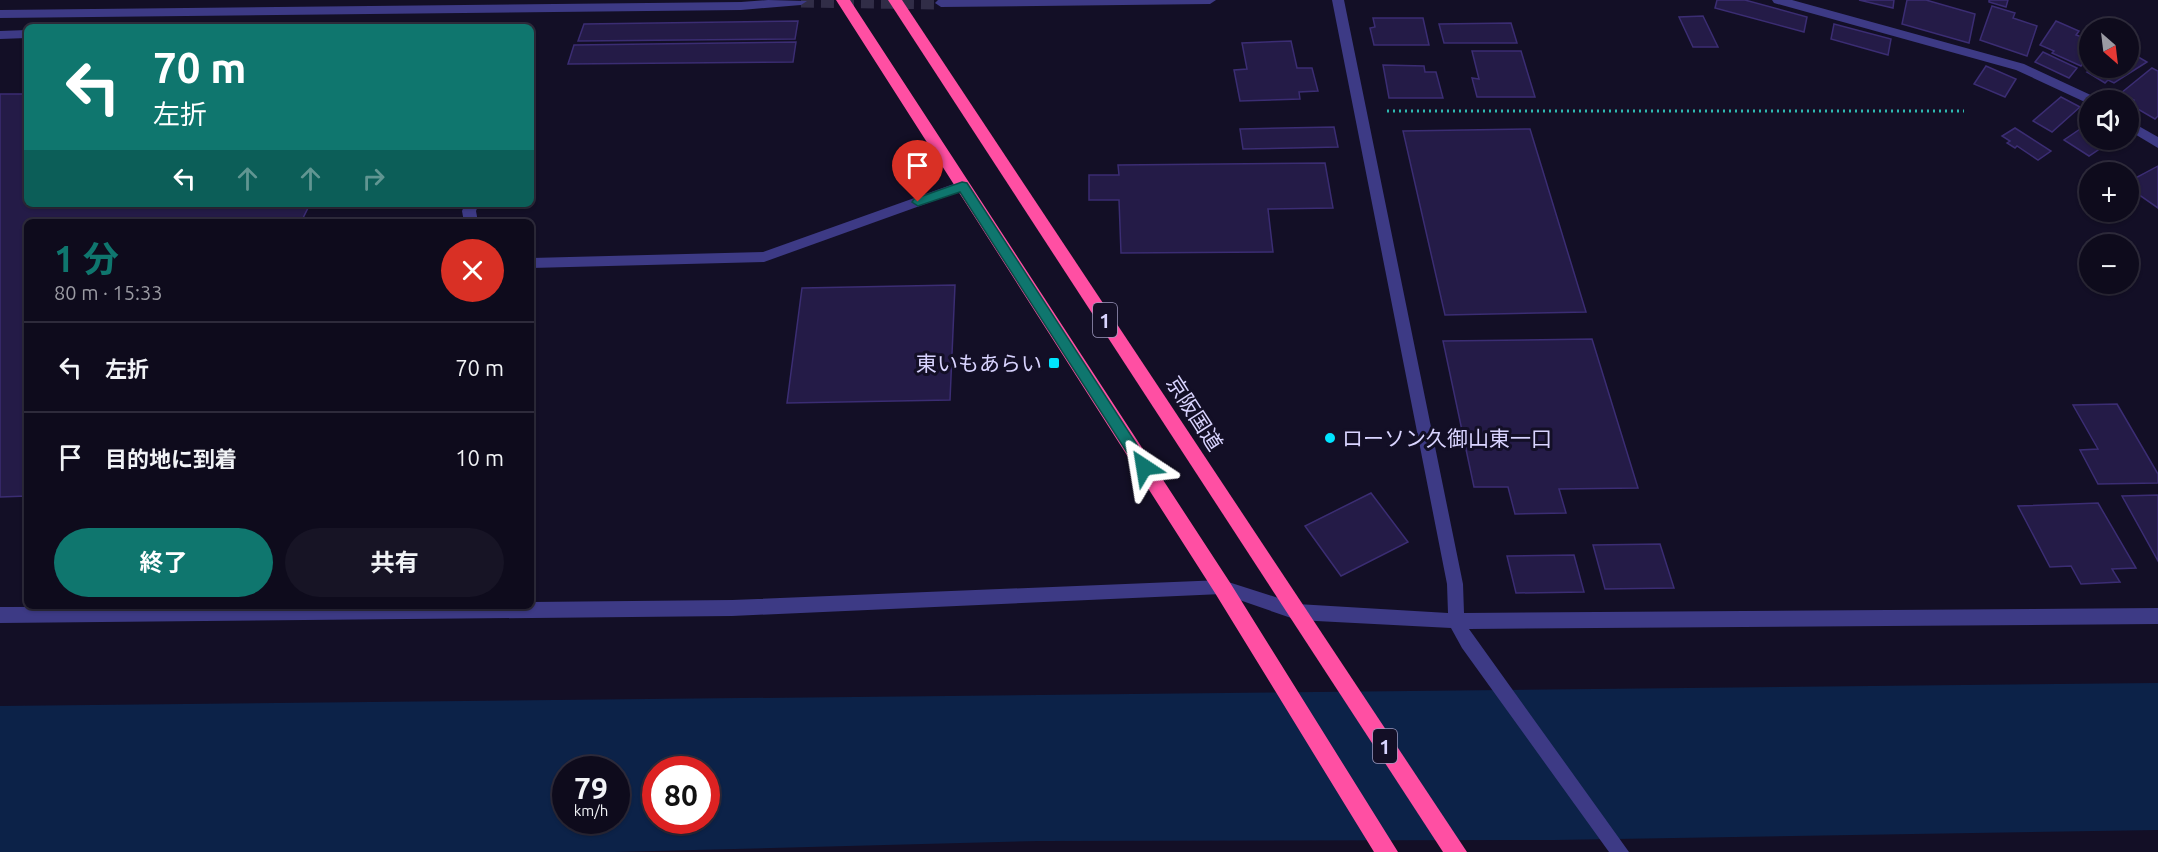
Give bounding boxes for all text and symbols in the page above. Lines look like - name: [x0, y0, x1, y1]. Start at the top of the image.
- north arrow: [2079, 18, 2139, 78]
- map controls: [2079, 18, 2139, 294]
- text: 70 m: [153, 44, 247, 91]
- icon: left: [54, 48, 132, 126]
- button: sound: [2079, 90, 2139, 150]
- text: 左折: [153, 99, 207, 129]
- pin: [892, 140, 943, 202]
- icon: arrive: [901, 149, 934, 182]
- icon: left: [168, 162, 201, 195]
- icon: ahead: [231, 162, 264, 195]
- icon: ahead: [294, 162, 327, 195]
- icon: right: [357, 162, 390, 195]
- button: +: [2079, 162, 2139, 222]
- button: −: [2079, 234, 2139, 294]
- text: 1 分: [54, 238, 119, 279]
- button: close: [441, 239, 504, 302]
- text: 80 m · 15:33: [54, 281, 163, 304]
- road number: 1: [1093, 303, 1117, 337]
- icon: left: [54, 351, 87, 384]
- place label: 東いもあらい: [916, 351, 1042, 375]
- text: 70 m: [455, 355, 504, 380]
- text: 左折: [105, 356, 149, 381]
- marker: 東いもあらい: [1047, 356, 1061, 370]
- street label: 京阪国道: [1162, 371, 1228, 455]
- place label: ローソン久御山東一口: [1342, 426, 1552, 450]
- marker: ローソン久御山東一口: [1323, 431, 1337, 445]
- position arrow: [1112, 435, 1176, 499]
- icon: arrive: [54, 441, 87, 474]
- text: 10 m: [455, 445, 504, 470]
- text: 目的地に到着: [105, 446, 237, 471]
- button: 終了: [54, 528, 273, 597]
- button: 共有: [285, 528, 504, 597]
- road number: 1: [1373, 729, 1397, 763]
- speed limit sign: 80: [642, 756, 720, 834]
- text: 79: [574, 771, 608, 805]
- text: km/h: [574, 802, 608, 819]

